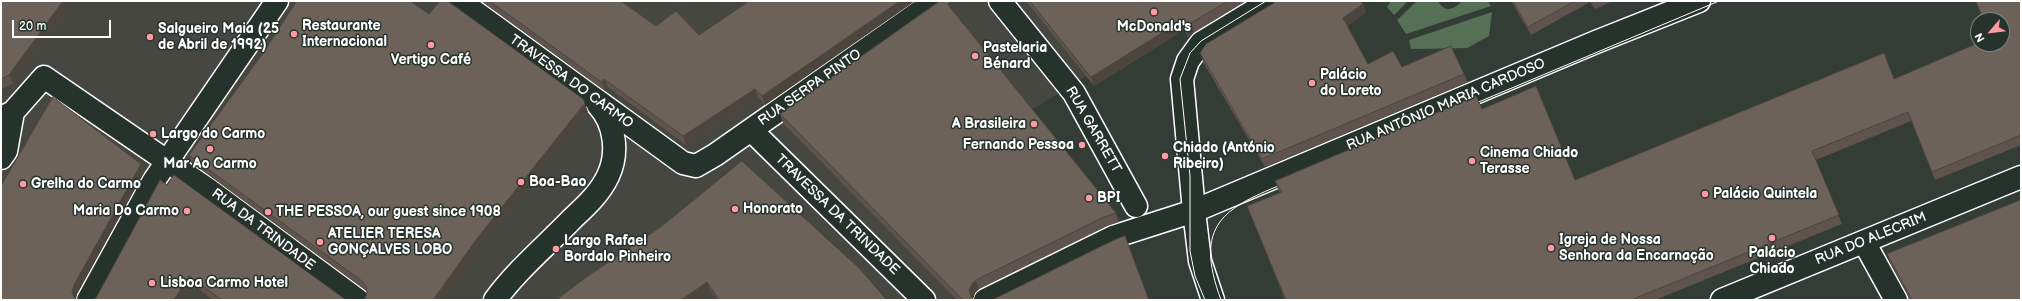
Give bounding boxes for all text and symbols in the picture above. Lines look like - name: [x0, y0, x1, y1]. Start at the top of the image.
- marker: McDonald's: [1149, 7, 1159, 17]
- scale bar: [14, 12, 113, 38]
- north arrow: [1970, 12, 2010, 52]
- place label: Restaurante Internacional: [302, 18, 387, 50]
- text: 20 m: [19, 19, 46, 34]
- place label: McDonald's: [1117, 19, 1191, 35]
- place label: Salgueiro Maia (25 de Abril de 1992): [158, 21, 279, 54]
- marker: Restaurante Internacional: [289, 29, 299, 39]
- text: N: [1972, 31, 1988, 44]
- marker: Salgueiro Maia (25 de Abril de 1992): [145, 32, 155, 42]
- street label: TRAVESSA DO CARMO: [506, 32, 636, 132]
- marker: Vertigo Café: [426, 40, 436, 50]
- place label: Pastelaria Bénard: [983, 40, 1047, 72]
- street label: RUA SERPA PINTO: [755, 46, 865, 130]
- marker: Pastelaria Bénard: [970, 51, 980, 61]
- place label: Vertigo Café: [391, 52, 471, 68]
- street label: RUA ANTÓNIO MARIA CARDOSO: [1344, 55, 1548, 155]
- place label: Palácio do Loreto: [1320, 67, 1382, 100]
- marker: Palácio do Loreto: [1307, 78, 1317, 88]
- street label: RUA GARRETT: [1061, 84, 1125, 176]
- place label: A Brasileira: [952, 116, 1026, 132]
- marker: A Brasileira: [1029, 119, 1039, 129]
- place label: Largo do Carmo: [161, 126, 265, 142]
- marker: Largo do Carmo: [148, 129, 158, 139]
- place label: Fernando Pessoa: [963, 137, 1074, 153]
- marker: Fernando Pessoa: [1077, 140, 1087, 150]
- place label: Chiado (António Ribeiro): [1173, 140, 1275, 172]
- marker: Mar Ao Carmo: [205, 144, 215, 154]
- place label: Cinema Chiado Terasse: [1480, 145, 1578, 178]
- street label: TRAVESSA DA TRINDADE: [771, 151, 903, 279]
- marker: Chiado (António Ribeiro): [1160, 151, 1170, 161]
- place label: Mar Ao Carmo: [163, 156, 257, 172]
- marker: Cinema Chiado Terasse: [1467, 156, 1477, 166]
- place label: Boa-Bao: [529, 174, 586, 190]
- place label: Grelha do Carmo: [31, 176, 141, 192]
- marker: Boa-Bao: [516, 177, 526, 187]
- marker: Grelha do Carmo: [18, 179, 28, 189]
- street label: RUA DA TRINDADE: [208, 186, 318, 274]
- place label: Palácio Quintela: [1713, 186, 1817, 202]
- marker: Palácio Quintela: [1700, 189, 1710, 199]
- place label: BPI: [1097, 190, 1120, 206]
- marker: BPI: [1084, 193, 1094, 203]
- place label: Honorato: [743, 201, 803, 217]
- place label: Maria Do Carmo: [73, 203, 179, 219]
- place label: THE PESSOA, our guest since 1908: [276, 204, 501, 220]
- marker: Honorato: [730, 204, 740, 214]
- marker: Maria Do Carmo: [182, 206, 192, 216]
- marker: THE PESSOA, our guest since 1908: [263, 207, 273, 217]
- street label: RUA DO ALECRIM: [1813, 209, 1929, 269]
- place label: ATELIER TERESA GONÇALVES LOBO: [328, 226, 452, 258]
- place label: Igreja de Nossa Senhora da Encarnação: [1559, 232, 1714, 264]
- place label: Largo Rafael Bordalo Pinheiro: [564, 233, 671, 266]
- marker: Palácio Chiado: [1767, 233, 1777, 243]
- marker: ATELIER TERESA GONÇALVES LOBO: [315, 237, 325, 247]
- marker: Igreja de Nossa Senhora da Encarnação: [1546, 243, 1556, 253]
- marker: Largo Rafael Bordalo Pinheiro: [551, 244, 561, 254]
- place label: Palácio Chiado: [1749, 245, 1795, 278]
- place label: Lisboa Carmo Hotel: [160, 275, 288, 291]
- marker: Lisboa Carmo Hotel: [147, 278, 157, 288]

